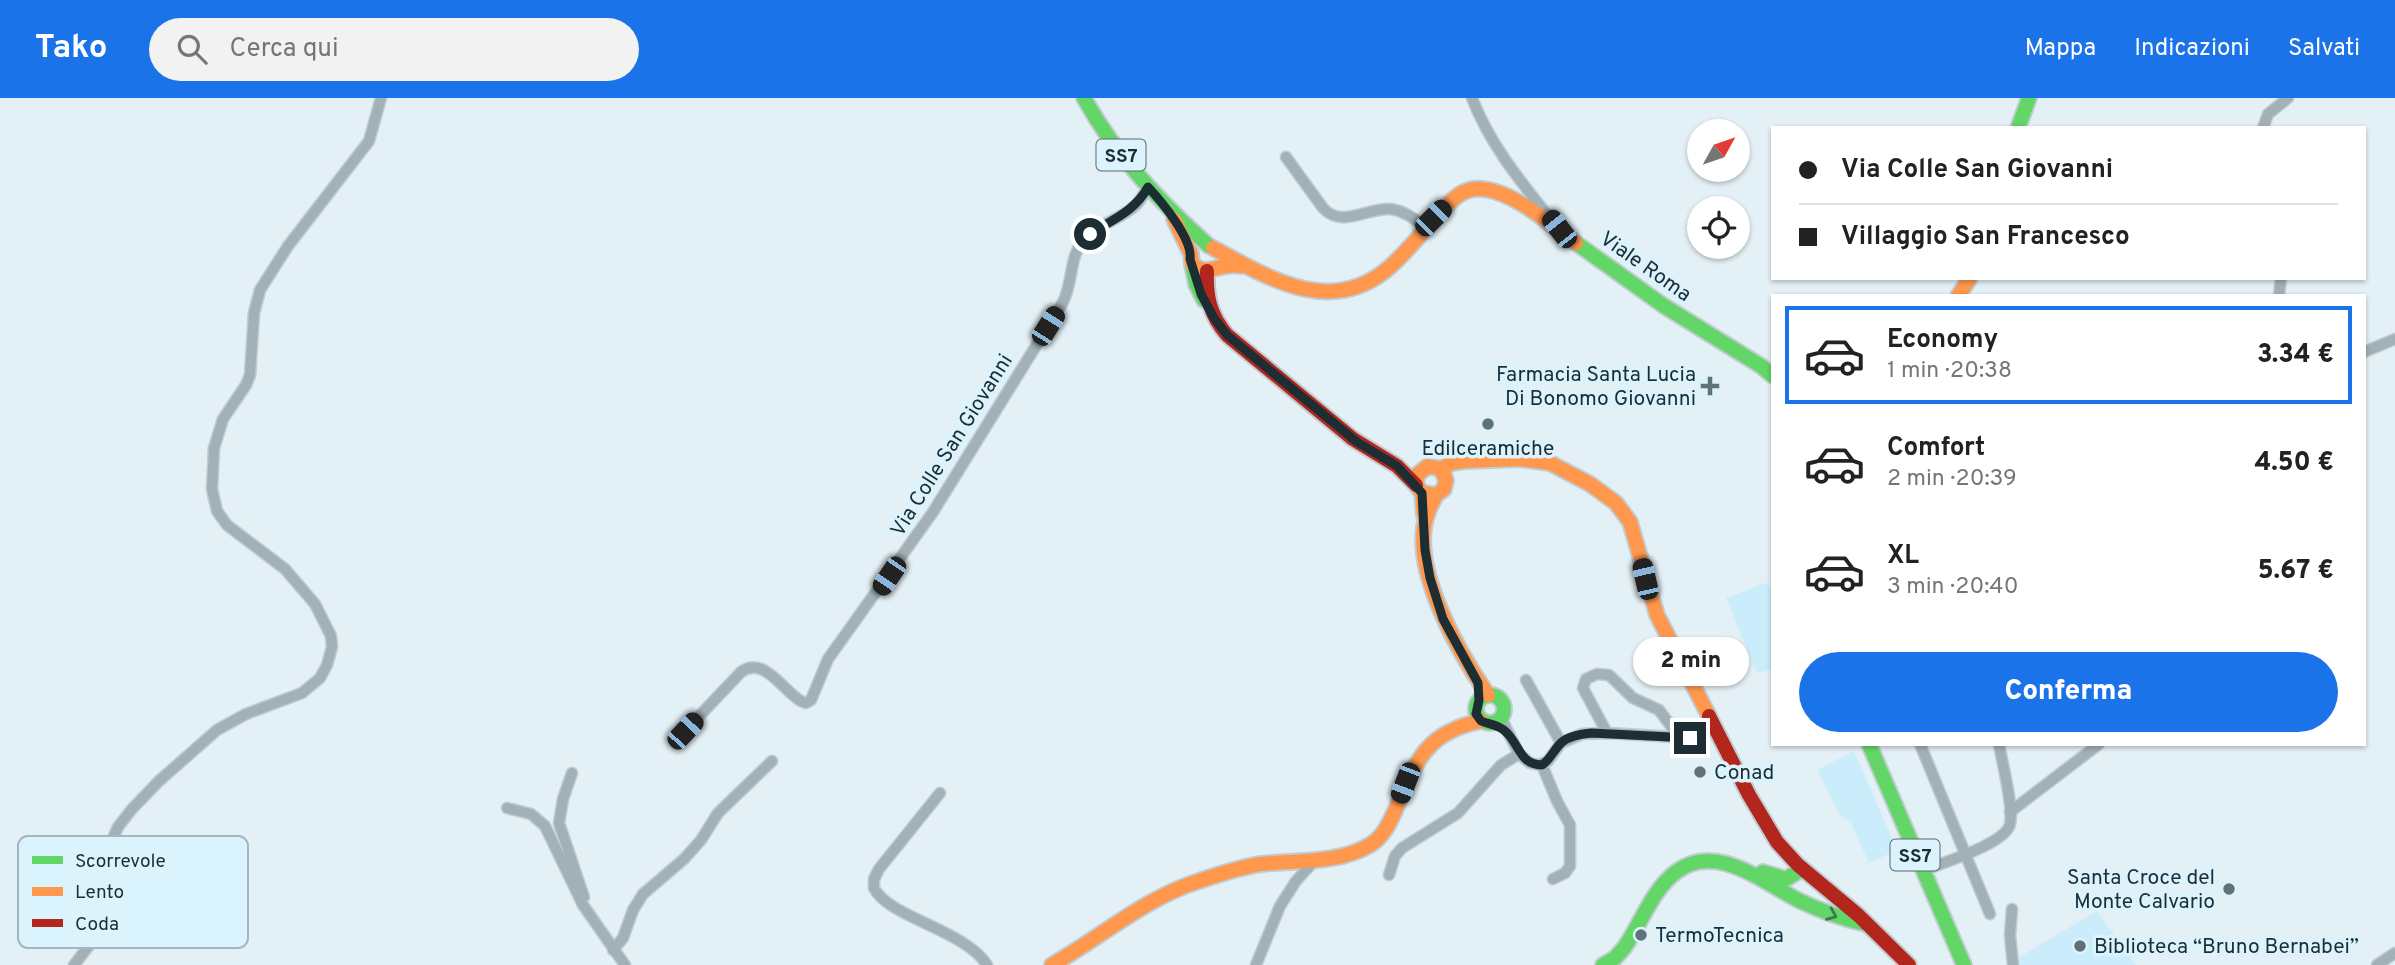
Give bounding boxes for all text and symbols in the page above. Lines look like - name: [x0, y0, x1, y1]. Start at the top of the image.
- search box: [149, 18, 639, 81]
- text: Tako: [35, 28, 107, 70]
- icon: search: [173, 30, 211, 68]
- text: Cerca qui: [229, 33, 339, 66]
- text: Mappa: [2025, 34, 2096, 64]
- text: Indicazioni: [2134, 34, 2250, 64]
- text: Salvati: [2288, 34, 2360, 64]
- north arrow: [1687, 119, 1750, 182]
- map controls: [1687, 119, 1750, 259]
- road number: SS7: [1096, 139, 1146, 170]
- text: Via Colle San Giovanni: [1841, 154, 2113, 187]
- car: [1411, 196, 1456, 240]
- button: locate: [1687, 196, 1750, 259]
- car: [1538, 206, 1581, 252]
- route start: [1074, 218, 1106, 250]
- text: Villaggio San Francesco: [1841, 221, 2130, 254]
- street label: Viale Roma: [1594, 226, 1696, 309]
- car: [1028, 303, 1069, 349]
- icon: car: [1803, 324, 1866, 387]
- text: Economy: [1887, 324, 1998, 357]
- text: 3.34 €: [2257, 339, 2334, 372]
- street label: Via Colle San Giovanni: [885, 349, 1020, 542]
- text: 1 min · 20:38: [1887, 357, 2012, 386]
- place label: Farmacia Santa Lucia Di Bonomo Giovanni: [1496, 362, 1696, 413]
- marker: Farmacia Santa Lucia Di Bonomo Giovanni: [1702, 378, 1718, 394]
- marker: Edilceramiche: [1480, 416, 1496, 432]
- icon: car: [1803, 432, 1866, 495]
- text: Comfort: [1887, 432, 1985, 465]
- place label: Edilceramiche: [1422, 436, 1554, 463]
- text: 4.50 €: [2254, 447, 2334, 480]
- text: 2 min · 20:39: [1887, 465, 2017, 494]
- icon: car: [1803, 540, 1866, 603]
- text: XL: [1887, 540, 1919, 573]
- car: [869, 553, 910, 599]
- text: 5.67 €: [2258, 555, 2334, 588]
- car: [1631, 556, 1660, 602]
- text: 3 min · 20:40: [1887, 573, 2018, 602]
- callout: 2 min: [1632, 636, 1748, 686]
- text: 2 min: [1661, 647, 1721, 676]
- button: Conferma: [1799, 652, 2338, 732]
- car: [663, 708, 708, 754]
- route end: [1674, 722, 1706, 754]
- car: [1388, 760, 1423, 806]
- place label: Conad: [1714, 760, 1774, 787]
- marker: Conad: [1692, 764, 1708, 780]
- legend: [18, 836, 248, 948]
- road number: SS7: [1890, 840, 1940, 870]
- text: Scorrevole: [75, 850, 166, 874]
- place label: Santa Croce del Monte Calvario: [2067, 865, 2215, 916]
- text: Lento: [75, 881, 124, 905]
- marker: Santa Croce del Monte Calvario: [2221, 881, 2237, 897]
- one-way arrow: [1825, 906, 1837, 920]
- text: Coda: [75, 913, 119, 937]
- place label: TermoTecnica: [1655, 923, 1784, 950]
- marker: TermoTecnica: [1633, 927, 1649, 943]
- place label: Biblioteca “Bruno Bernabei”: [2094, 934, 2359, 961]
- marker: Biblioteca “Bruno Bernabei”: [2072, 938, 2088, 954]

